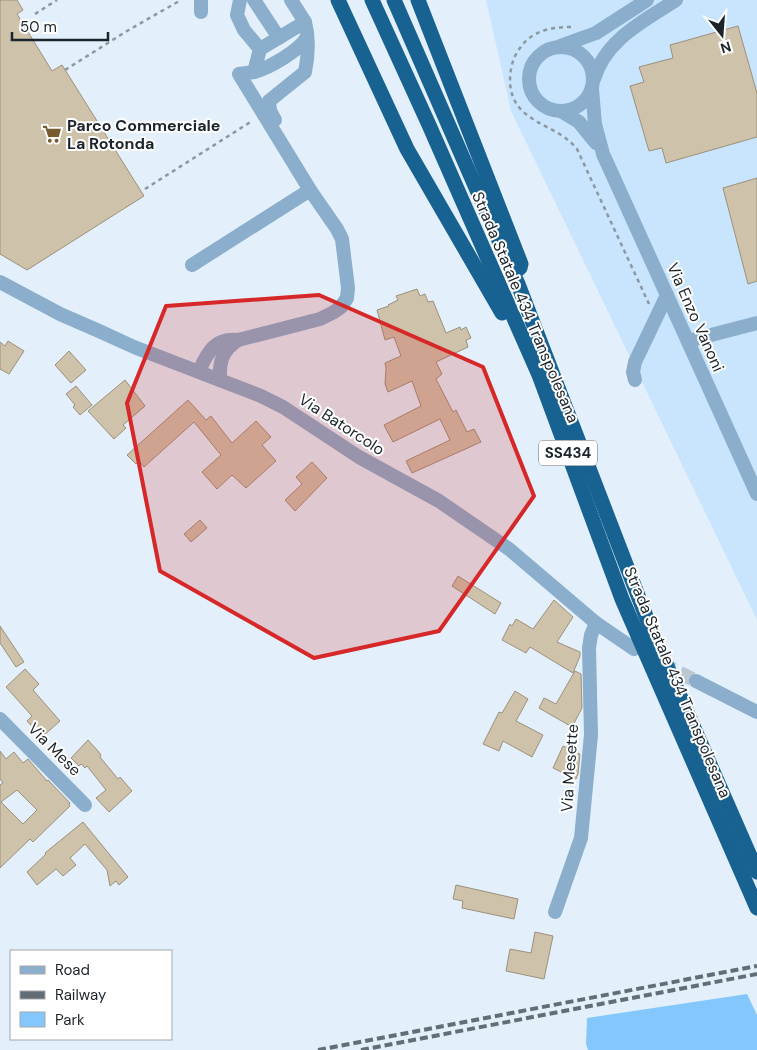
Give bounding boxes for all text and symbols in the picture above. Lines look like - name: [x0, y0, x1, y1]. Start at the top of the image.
- scale bar: [12, 10, 109, 42]
- north arrow: [697, 10, 747, 60]
- text: 50 m: [20, 17, 57, 37]
- text: N: [718, 37, 733, 58]
- place label: Parco Commerciale La Rotonda: [67, 115, 220, 154]
- supermarket icon: Parco Commerciale La Rotonda: [41, 123, 63, 145]
- street label: Strada Statale 434 Transpolesana: [467, 189, 584, 426]
- street label: Via Enzo Vanoni: [662, 259, 729, 375]
- street label: Via Batorcolo: [295, 389, 389, 460]
- road number: SS434: [539, 440, 597, 466]
- street label: Strada Statale 434 Transpolesana: [619, 564, 736, 801]
- street label: Via Mese: [23, 718, 86, 781]
- street label: Via Mesette: [556, 723, 583, 813]
- legend: [10, 950, 172, 1040]
- text: Road: [55, 960, 90, 980]
- text: Railway: [55, 985, 107, 1005]
- text: Park: [55, 1010, 85, 1030]

